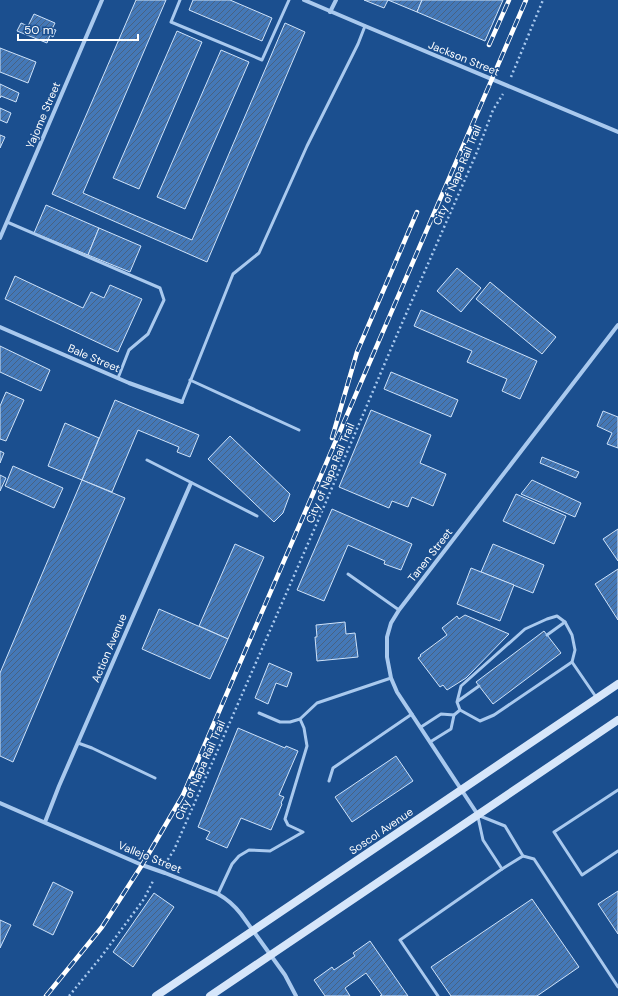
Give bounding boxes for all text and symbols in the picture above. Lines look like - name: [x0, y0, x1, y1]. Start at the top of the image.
- scale bar: [18, 16, 138, 42]
- text: 50 m: [24, 22, 53, 38]
- street label: Jackson Street: [426, 37, 502, 79]
- street label: Yajome Street: [23, 80, 63, 150]
- street label: City of Napa Rail Trail: [430, 123, 484, 227]
- street label: Bale Street: [66, 341, 122, 375]
- street label: City of Napa Rail Trail: [303, 421, 357, 525]
- street label: Tanen Street: [405, 525, 455, 585]
- street label: Action Avenue: [88, 612, 130, 684]
- street label: City of Napa Rail Trail: [172, 718, 228, 822]
- street label: Soscol Avenue: [346, 805, 416, 857]
- street label: Vallejo Street: [116, 838, 184, 876]

